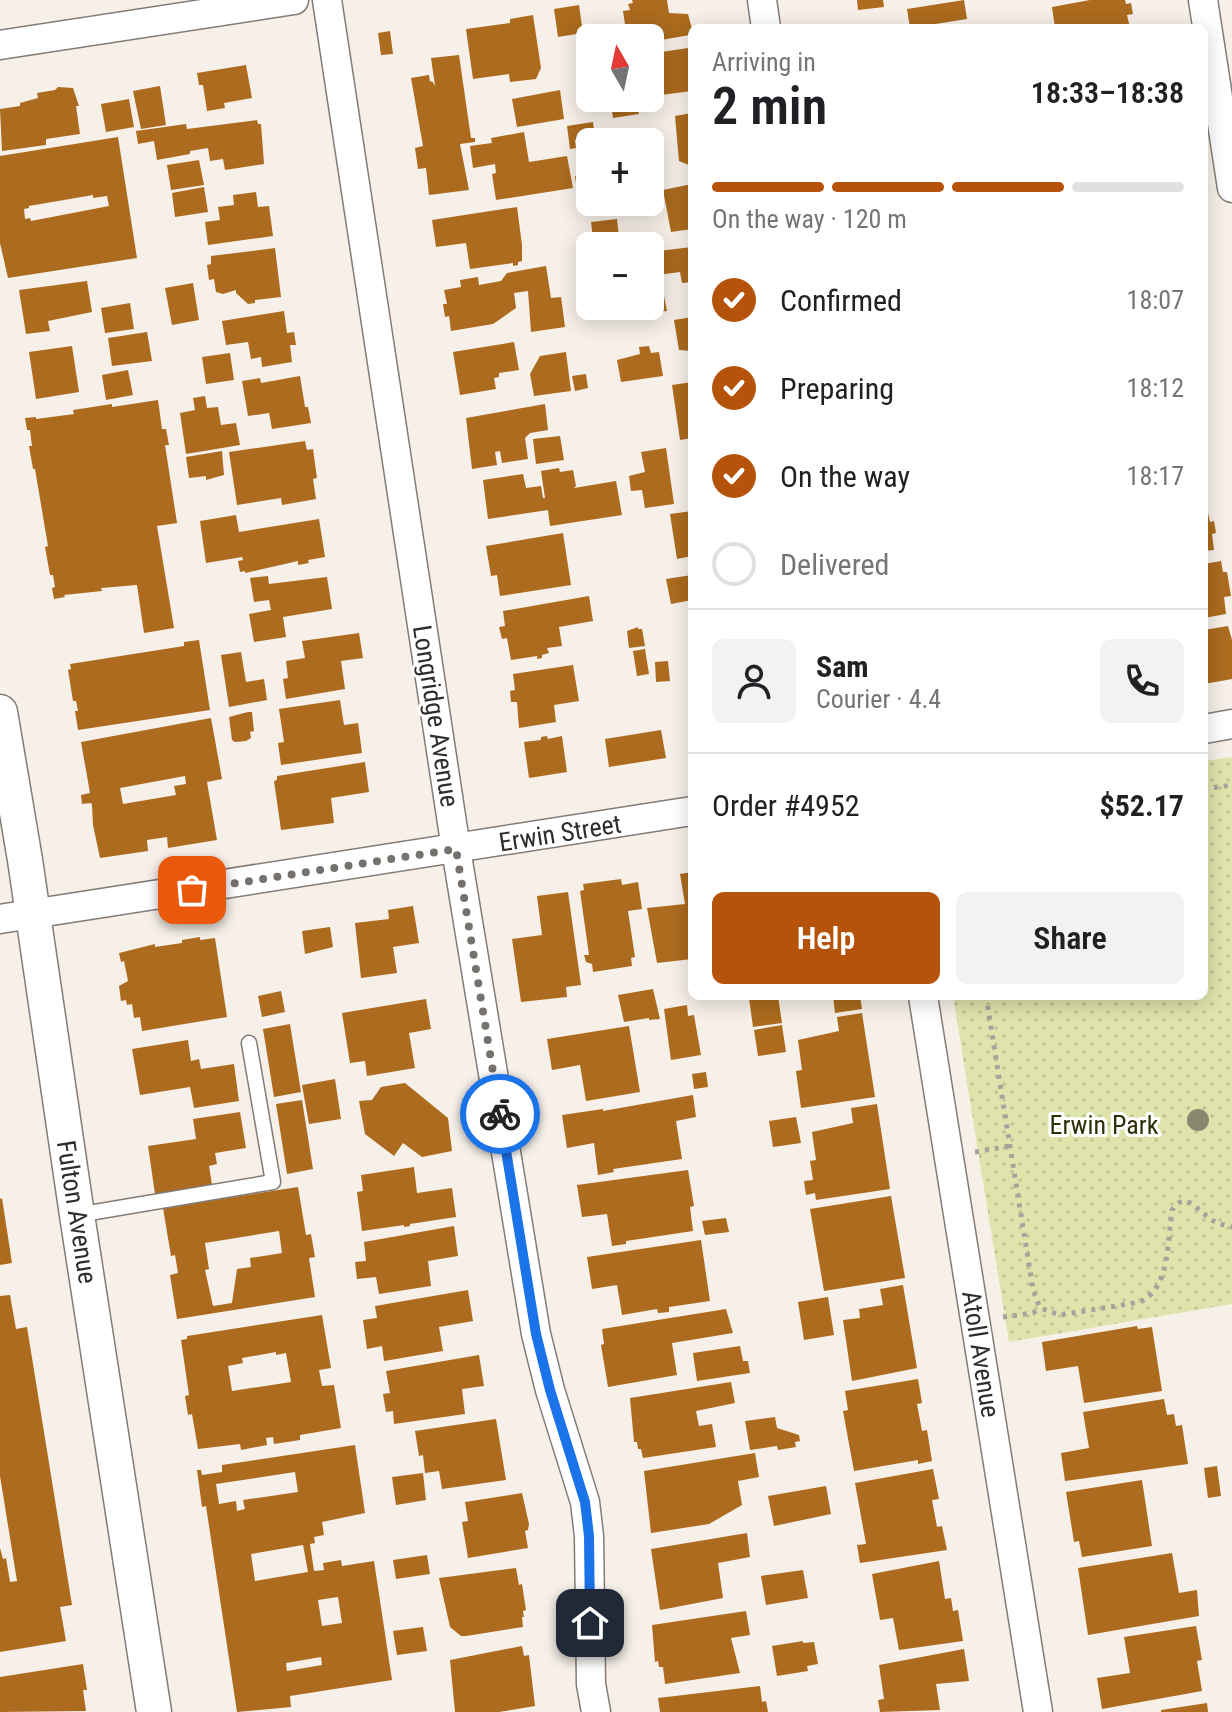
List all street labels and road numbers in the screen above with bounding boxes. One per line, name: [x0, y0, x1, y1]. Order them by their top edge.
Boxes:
street label: Longridge Avenue: [407, 623, 465, 809]
street label: Erwin Street: [497, 809, 623, 857]
street label: Fulton Avenue: [51, 1138, 103, 1286]
street label: Atoll Avenue: [956, 1288, 1006, 1420]

